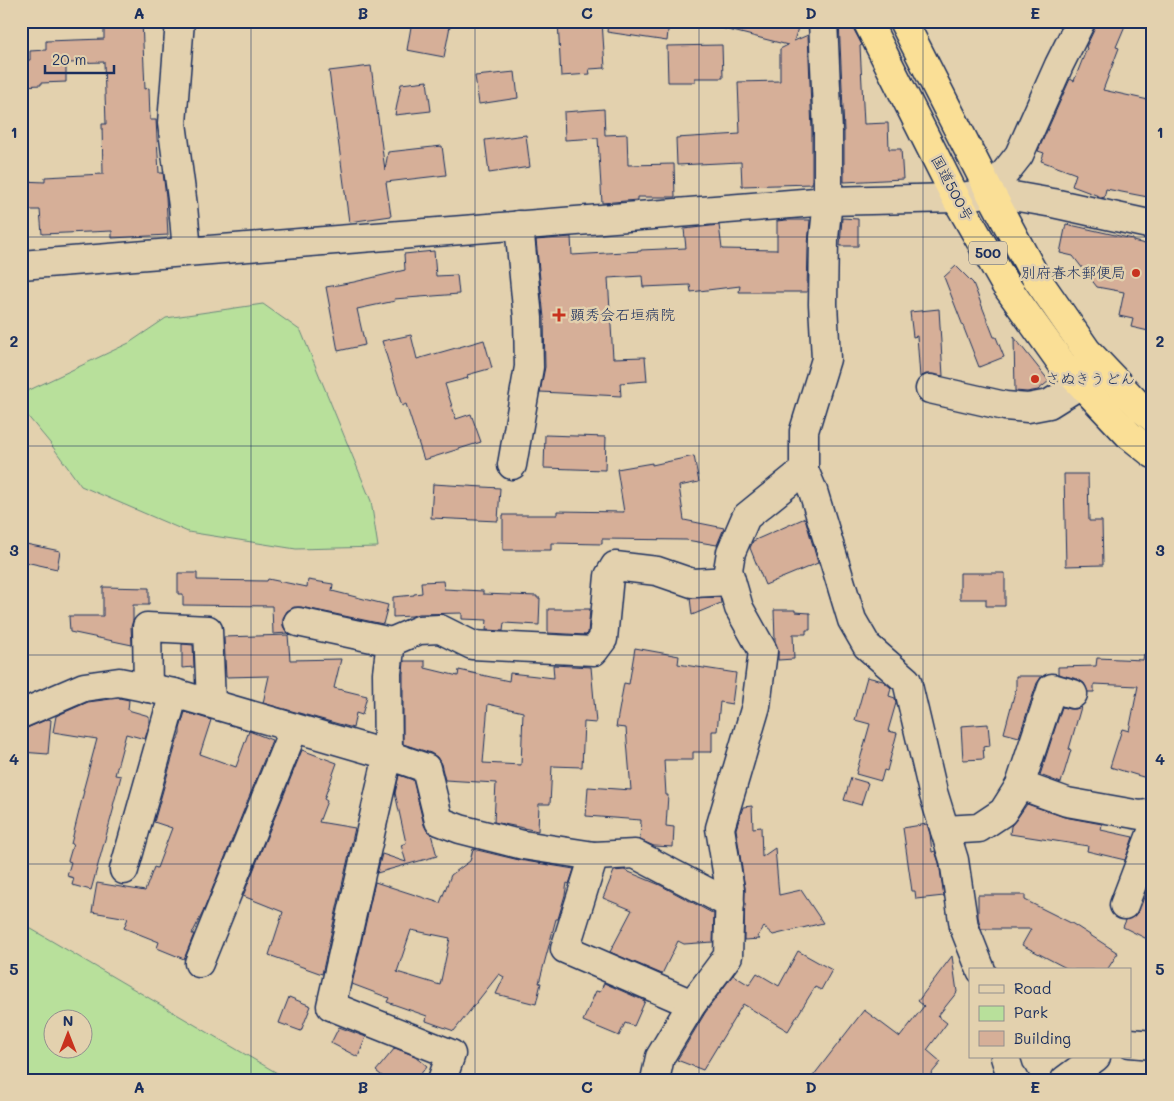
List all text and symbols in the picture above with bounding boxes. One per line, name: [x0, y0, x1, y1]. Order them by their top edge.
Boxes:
text: A: [133, 2, 145, 23]
text: B: [358, 2, 368, 23]
text: C: [581, 2, 593, 23]
text: D: [805, 2, 817, 23]
text: E: [1030, 2, 1040, 23]
scale bar: [45, 42, 114, 74]
text: 20 m: [52, 49, 86, 69]
text: 1: [10, 121, 18, 142]
text: 1: [1156, 121, 1164, 142]
street label: 国道500号: [927, 151, 979, 224]
road number: 500: [969, 242, 1007, 264]
place label: 別府春木郵便局: [1021, 262, 1126, 282]
marker: 別府春木郵便局: [1130, 267, 1142, 279]
place label: 顕秀会石垣病院: [570, 304, 675, 324]
marker: 顕秀会石垣病院: [552, 308, 566, 322]
text: 2: [10, 330, 19, 351]
text: 2: [1156, 330, 1165, 351]
place label: さぬきうどん: [1045, 368, 1135, 388]
marker: さぬきうどん: [1029, 373, 1041, 385]
text: 3: [9, 539, 19, 560]
text: 3: [1155, 539, 1165, 560]
text: 4: [9, 748, 19, 769]
text: 4: [1155, 748, 1165, 769]
text: 5: [9, 958, 19, 979]
text: 5: [1155, 958, 1165, 979]
legend: [969, 968, 1132, 1058]
text: Road: [1014, 978, 1051, 998]
text: Park: [1014, 1002, 1048, 1022]
north arrow: [42, 1008, 92, 1058]
text: N: [63, 1011, 73, 1030]
text: Building: [1014, 1028, 1071, 1048]
text: A: [133, 1076, 145, 1097]
text: B: [358, 1076, 368, 1097]
text: C: [581, 1076, 593, 1097]
text: D: [805, 1076, 817, 1097]
text: E: [1030, 1076, 1040, 1097]

